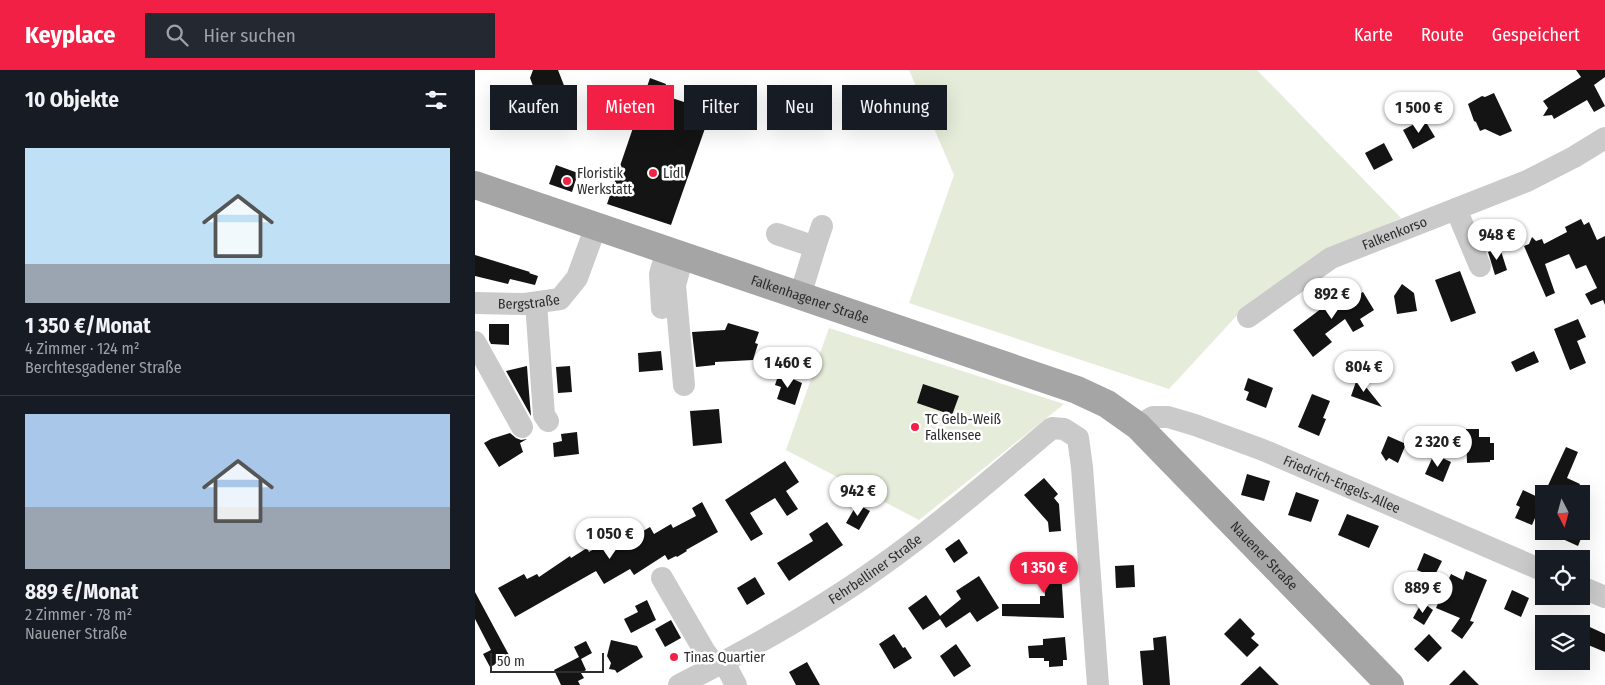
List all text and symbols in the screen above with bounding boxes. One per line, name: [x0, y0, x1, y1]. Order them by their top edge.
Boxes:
search box: [145, 13, 495, 58]
text: Keyplace: [25, 21, 115, 49]
icon: search: [163, 21, 191, 49]
text: Hier suchen: [203, 24, 296, 47]
text: Karte: [1354, 24, 1393, 46]
text: Route: [1421, 24, 1464, 46]
text: Gespeichert: [1492, 24, 1580, 46]
chip: Kaufen: [490, 85, 577, 130]
chip: Mieten: [587, 85, 674, 130]
chip: Filter: [684, 85, 757, 130]
chip: Neu: [767, 85, 832, 130]
chip: Wohnung: [842, 85, 947, 130]
icon: filters: [422, 86, 450, 114]
text: 10 Objekte: [25, 87, 119, 113]
pin: 1 500 €: [1373, 92, 1465, 134]
text: 1 500 €: [1395, 98, 1443, 117]
place label: Floristik Werkstatt: [577, 165, 632, 198]
place label: Lidl: [663, 165, 684, 182]
marker: Lidl: [647, 167, 659, 179]
marker: Floristik Werkstatt: [561, 175, 573, 187]
icon: home: [193, 181, 283, 271]
street label: Falkenkorso: [1360, 213, 1429, 253]
pin: 948 €: [1462, 218, 1532, 261]
text: 948 €: [1479, 225, 1515, 244]
street label: Falkenhagener Straße: [749, 271, 871, 327]
pin: 892 €: [1297, 278, 1367, 320]
text: 892 €: [1314, 284, 1350, 303]
street label: Bergstraße: [498, 291, 561, 313]
text: 1 350 €/Monat: [25, 313, 151, 339]
text: 4 Zimmer · 124 m²: [25, 339, 140, 358]
pin: 1 460 €: [742, 346, 834, 389]
pin: 804 €: [1329, 350, 1399, 393]
text: 1 460 €: [764, 353, 812, 372]
text: 804 €: [1345, 357, 1383, 376]
text: Berchtesgadener Straße: [25, 358, 182, 377]
place label: TC Gelb-Weiß Falkensee: [925, 411, 1001, 444]
marker: TC Gelb-Weiß Falkensee: [909, 421, 921, 433]
pin: 2 320 €: [1392, 426, 1484, 468]
text: 2 320 €: [1415, 432, 1461, 451]
icon: home: [193, 446, 283, 536]
street label: Friedrich-Engels-Allee: [1281, 451, 1403, 517]
pin: 942 €: [823, 474, 893, 517]
text: 942 €: [840, 481, 876, 500]
north arrow: [1535, 485, 1590, 540]
map controls: [1535, 485, 1590, 670]
pin: 1 050 €: [564, 518, 656, 560]
street label: Nauener Straße: [1227, 518, 1301, 594]
text: 1 050 €: [586, 524, 634, 543]
street label: Fehrbelliner Straße: [825, 530, 925, 608]
button: locate: [1535, 550, 1590, 605]
pin: 1 350 €: [998, 552, 1090, 594]
text: 1 350 €: [1021, 558, 1067, 577]
pin: 889 €: [1388, 572, 1458, 614]
text: 889 €: [1405, 578, 1441, 597]
text: 889 €/Monat: [25, 579, 138, 605]
text: 2 Zimmer · 78 m²: [25, 605, 132, 624]
button: layers: [1535, 615, 1590, 670]
text: Nauener Straße: [25, 624, 127, 643]
place label: Tinas Quartier: [684, 649, 765, 666]
scale bar: [490, 650, 604, 673]
marker: Tinas Quartier: [668, 651, 680, 663]
text: 50 m: [497, 653, 525, 670]

